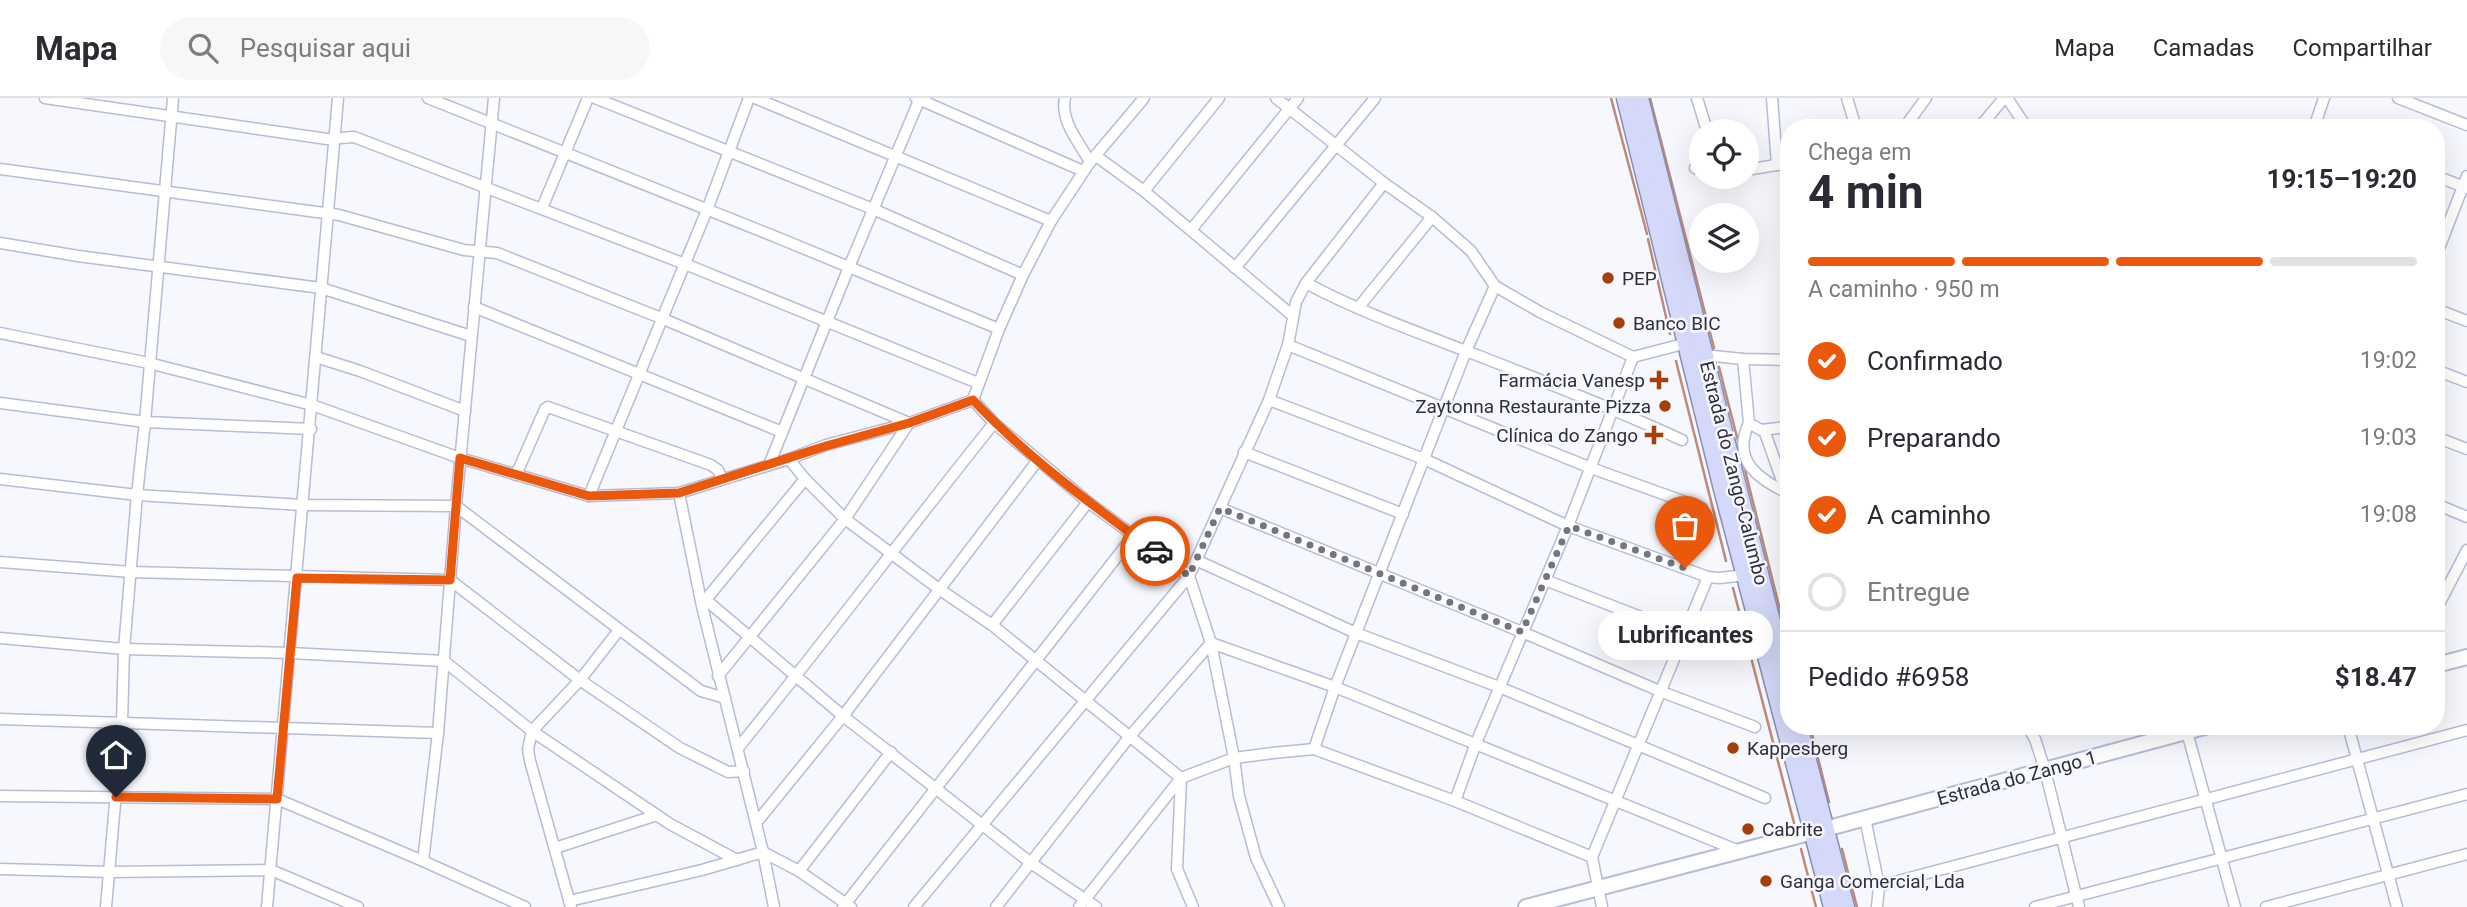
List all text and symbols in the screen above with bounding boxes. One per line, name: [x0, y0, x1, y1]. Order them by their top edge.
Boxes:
search box: [160, 17, 650, 80]
text: Mapa: [35, 29, 118, 68]
icon: search: [184, 29, 222, 67]
text: Pesquisar aqui: [240, 33, 411, 63]
text: Mapa: [2054, 34, 2115, 62]
text: Camadas: [2153, 34, 2254, 62]
text: Compartilhar: [2292, 34, 2432, 62]
map controls: [1689, 119, 1759, 273]
button: locate: [1689, 119, 1759, 189]
text: Chega em: [1808, 139, 1911, 166]
text: 19:15–19:20: [2267, 164, 2417, 194]
text: 4 min: [1808, 165, 1924, 219]
button: layers: [1689, 203, 1759, 273]
place label: PEP: [1622, 267, 1657, 290]
marker: PEP: [1600, 270, 1616, 286]
text: A caminho · 950 m: [1808, 276, 2000, 303]
place label: Banco BIC: [1633, 312, 1721, 335]
marker: Banco BIC: [1611, 315, 1627, 331]
icon: check: [1808, 342, 1846, 380]
text: Confirmado: [1867, 346, 2003, 376]
text: 19:02: [2360, 347, 2417, 374]
street label: Estrada do Zango-Calumbo: [1695, 359, 1773, 587]
place label: Farmácia Vanesp: [1498, 369, 1645, 392]
marker: Farmácia Vanesp: [1651, 372, 1667, 388]
place label: Zaytonna Restaurante Pizza: [1415, 395, 1651, 418]
marker: Zaytonna Restaurante Pizza: [1657, 398, 1673, 414]
icon: check: [1808, 419, 1846, 457]
text: Preparando: [1867, 423, 2001, 453]
place label: Clínica do Zango: [1496, 424, 1638, 447]
text: 19:03: [2360, 424, 2417, 451]
marker: Clínica do Zango: [1644, 425, 1664, 445]
pin: [1655, 496, 1715, 568]
icon: check: [1808, 496, 1846, 534]
text: A caminho: [1867, 500, 1991, 530]
text: 19:08: [2360, 501, 2417, 528]
icon: bag: [1666, 507, 1704, 545]
courier: [1120, 516, 1190, 586]
icon: car: [1136, 532, 1174, 570]
text: Entregue: [1867, 577, 1970, 607]
callout: Lubrificantes: [1598, 610, 1772, 659]
text: Lubrificantes: [1618, 622, 1753, 649]
text: Pedido #6958: [1808, 662, 1969, 692]
text: $18.47: [2335, 662, 2417, 692]
pin: [86, 725, 146, 797]
icon: home: [97, 736, 135, 774]
place label: Kappesberg: [1747, 737, 1848, 760]
marker: Kappesberg: [1725, 740, 1741, 756]
street label: Estrada do Zango 1: [1935, 746, 2099, 810]
place label: Cabrite: [1762, 818, 1823, 841]
marker: Cabrite: [1740, 821, 1756, 837]
place label: Ganga Comercial, Lda: [1780, 870, 1965, 893]
marker: Ganga Comercial, Lda: [1758, 873, 1774, 889]

